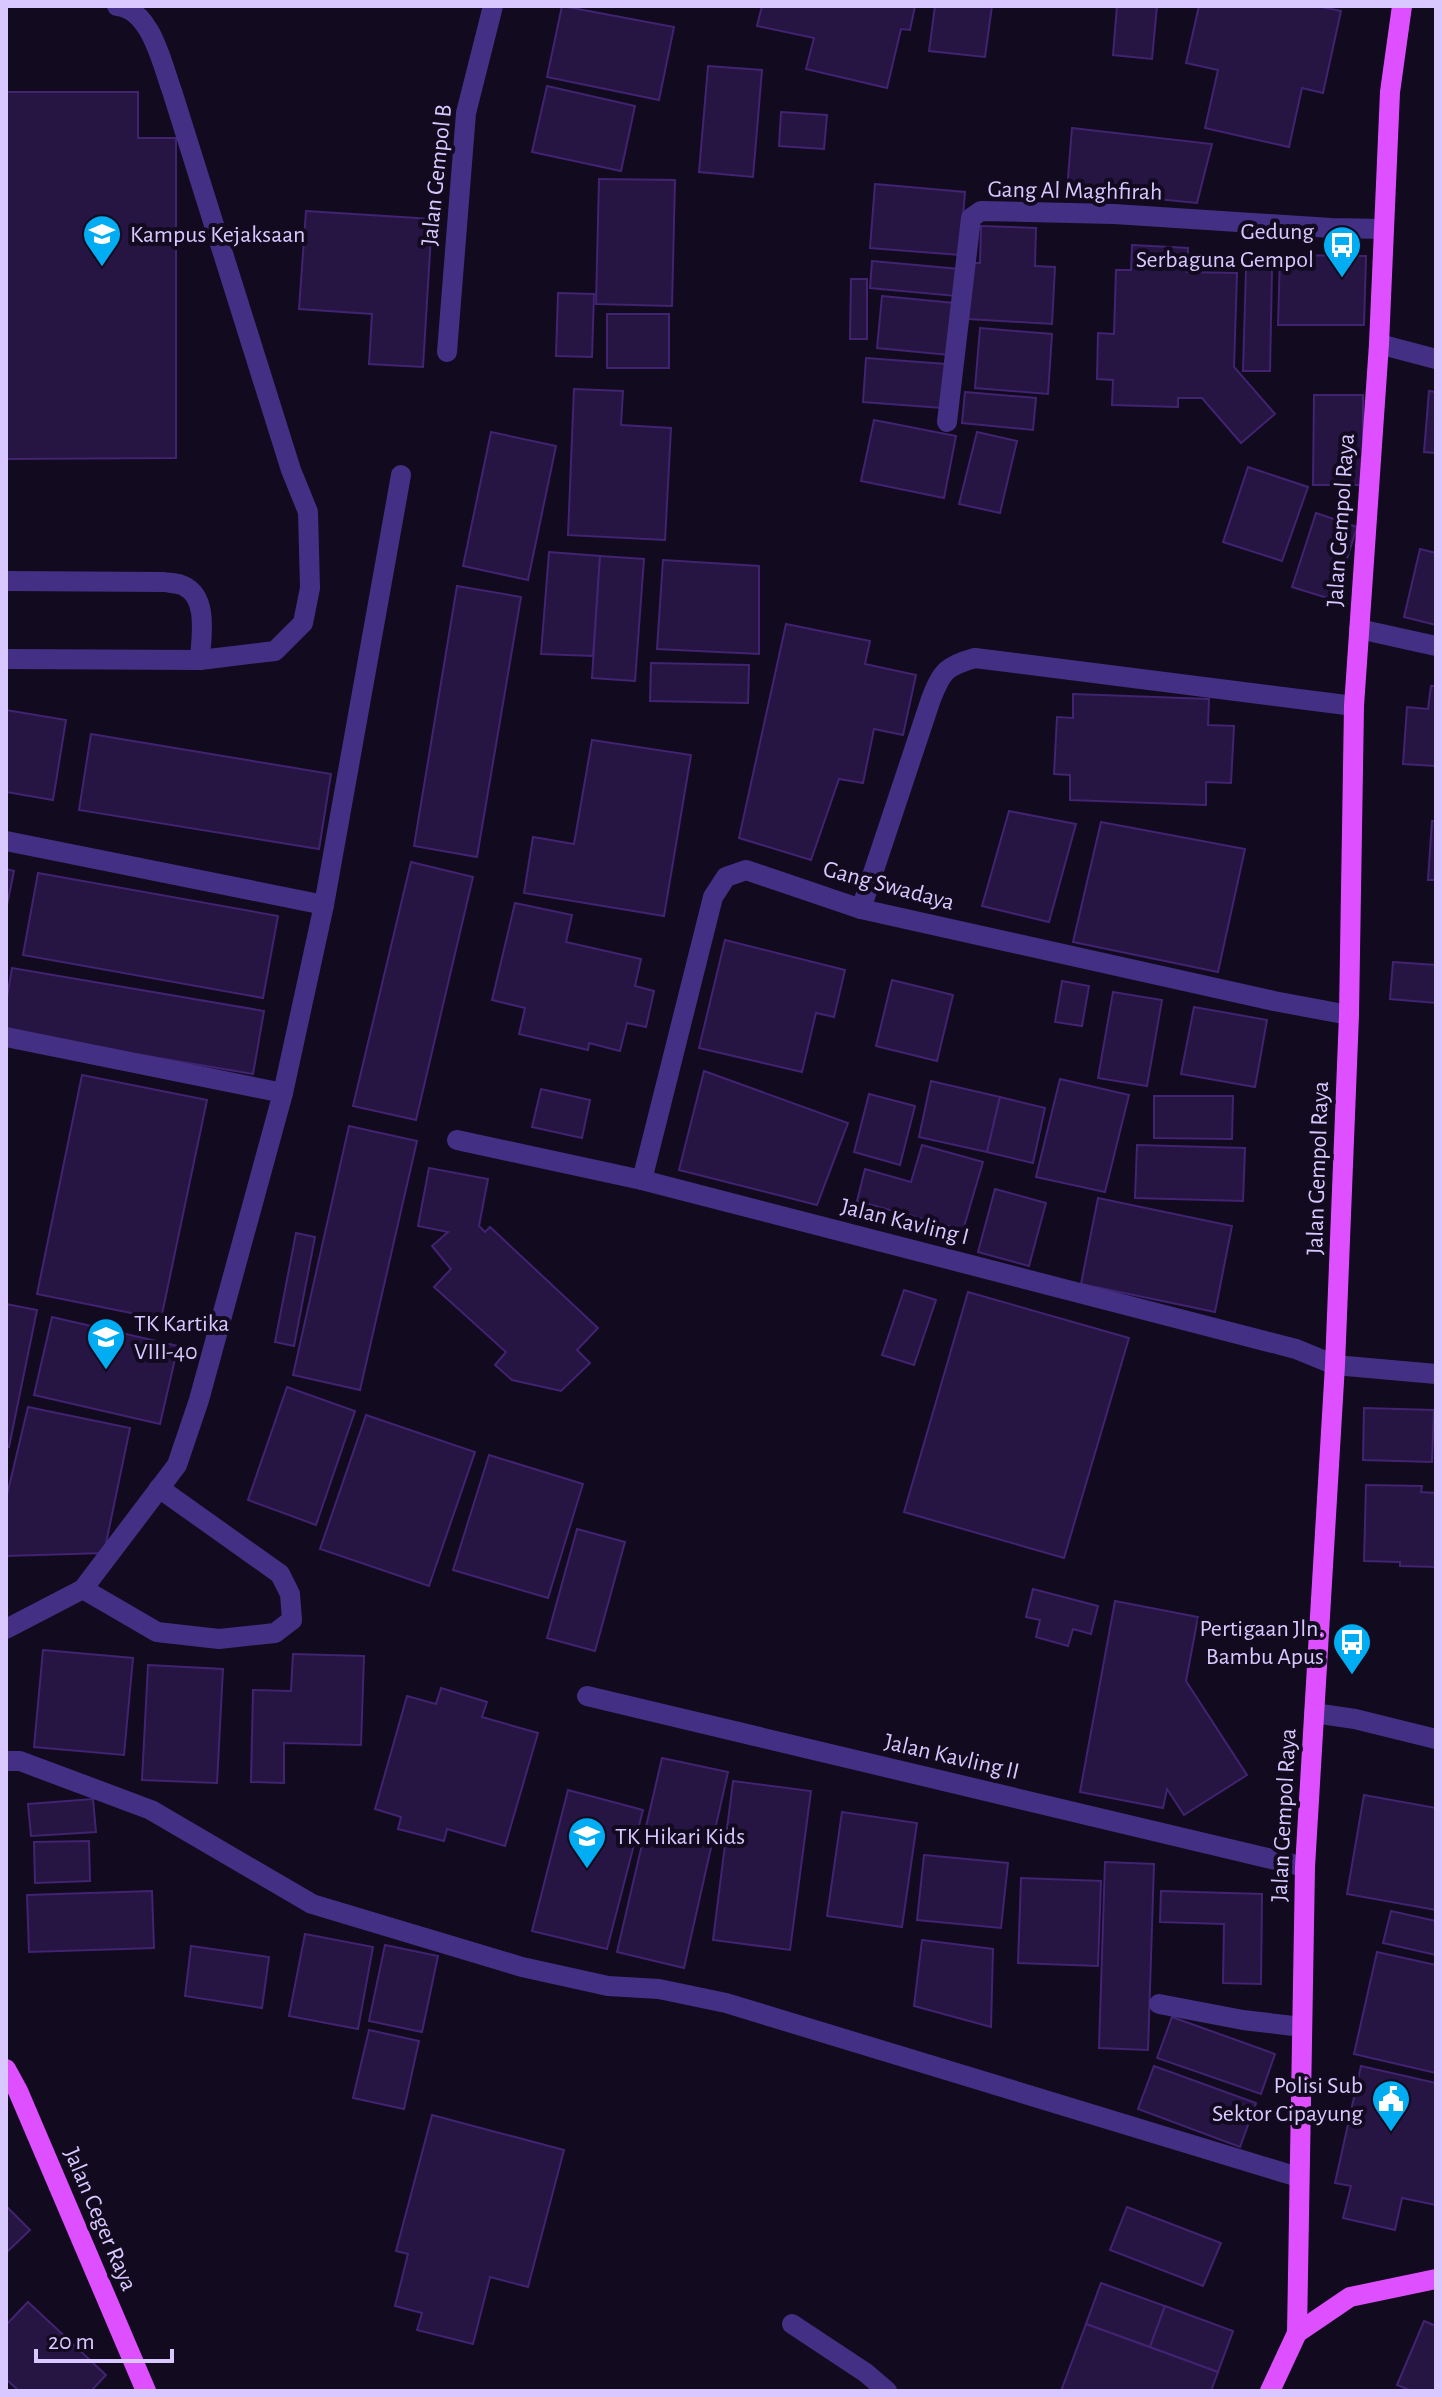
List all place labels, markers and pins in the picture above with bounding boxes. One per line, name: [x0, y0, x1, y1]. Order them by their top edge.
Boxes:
school or university icon: Kampus Kejaksaan: [81, 213, 123, 268]
place label: Gedung Serbaguna Gempol: [1136, 220, 1314, 272]
place label: Kampus Kejaksaan: [130, 223, 305, 247]
bus stop icon: Gedung Serbaguna Gempol: [1321, 224, 1363, 279]
place label: TK Kartika VIII-40: [134, 1312, 229, 1364]
school or university icon: TK Kartika VIII-40: [85, 1316, 127, 1371]
place label: Pertigaan Jln. Bambu Apus: [1199, 1617, 1324, 1669]
bus stop icon: Pertigaan Jln. Bambu Apus: [1331, 1621, 1373, 1676]
school or university icon: TK Hikari Kids: [566, 1815, 608, 1870]
place label: TK Hikari Kids: [615, 1825, 745, 1849]
place label: Polisi Sub Sektor Cipayung: [1212, 2074, 1363, 2126]
public building icon: Polisi Sub Sektor Cipayung: [1370, 2078, 1412, 2133]

